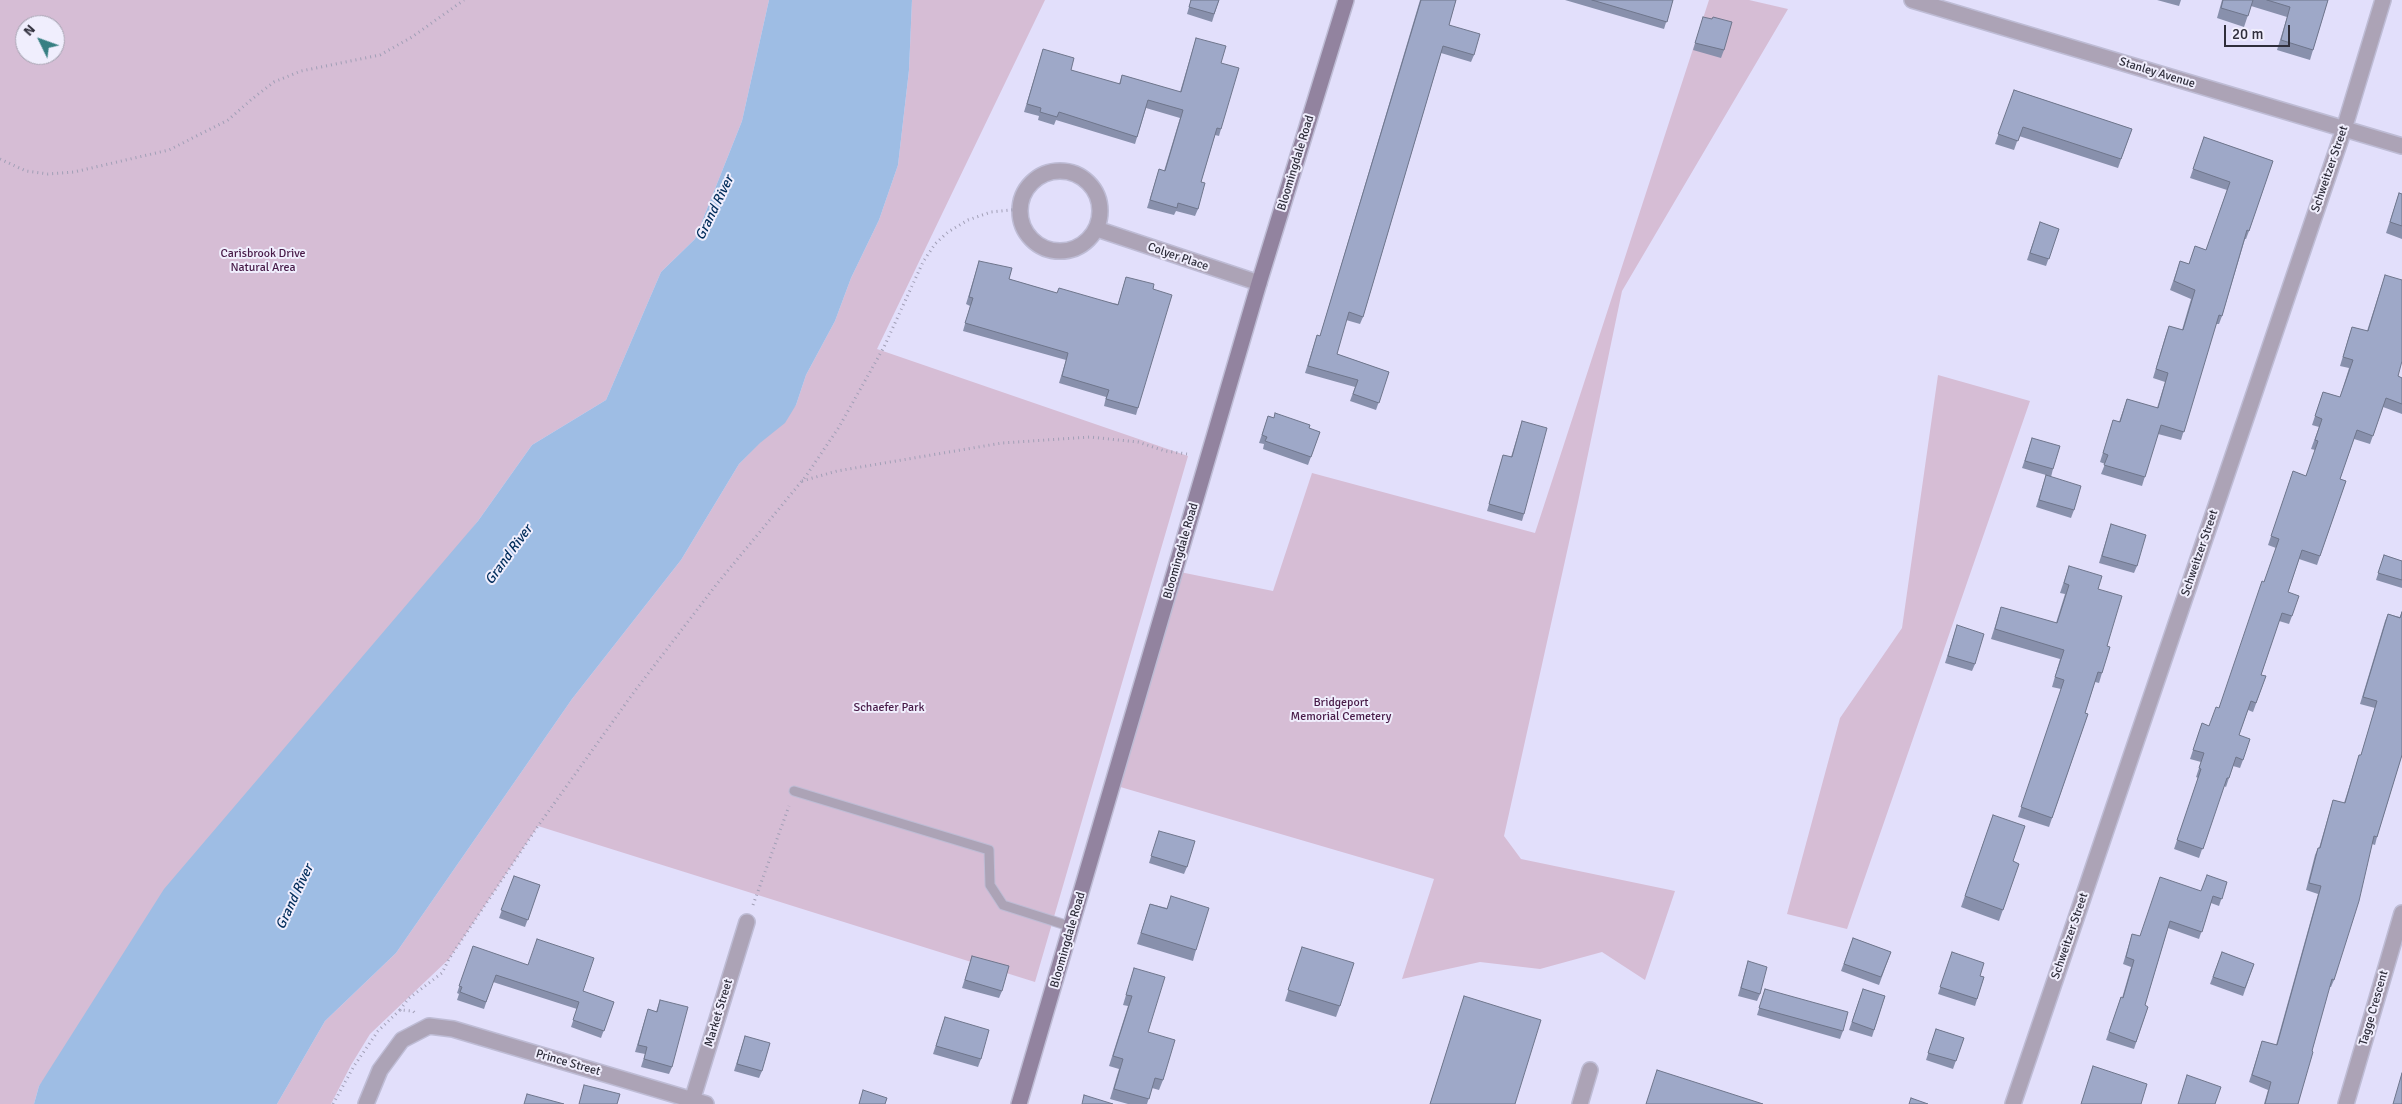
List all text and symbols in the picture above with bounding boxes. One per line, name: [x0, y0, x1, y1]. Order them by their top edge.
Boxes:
north arrow: [15, 15, 65, 65]
scale bar: [2227, 15, 2293, 47]
text: N: [20, 21, 39, 40]
text: 20 m: [2232, 25, 2263, 43]
street label: Stanley Avenue: [2117, 55, 2197, 91]
street label: Bloomingdale Road: [1275, 114, 1317, 212]
street label: Schweitzer Street: [2308, 124, 2352, 214]
water label: Grand River: [692, 173, 738, 243]
street label: Colyer Place: [1146, 240, 1210, 274]
park label: Carisbrook Drive Natural Area: [221, 247, 305, 275]
street label: Bloomingdale Road: [1160, 501, 1202, 601]
street label: Schweitzer Street: [2178, 508, 2222, 598]
water label: Grand River: [482, 522, 536, 588]
park label: Bridgeport Memorial Cemetery: [1291, 696, 1391, 724]
park label: Schaefer Park: [854, 701, 924, 715]
water label: Grand River: [273, 862, 317, 932]
street label: Bloomingdale Road: [1047, 890, 1089, 990]
street label: Schweitzer Street: [2048, 891, 2092, 981]
street label: Tagge Crescent: [2356, 969, 2392, 1047]
street label: Market Street: [702, 977, 736, 1049]
street label: Prince Street: [534, 1047, 602, 1079]

